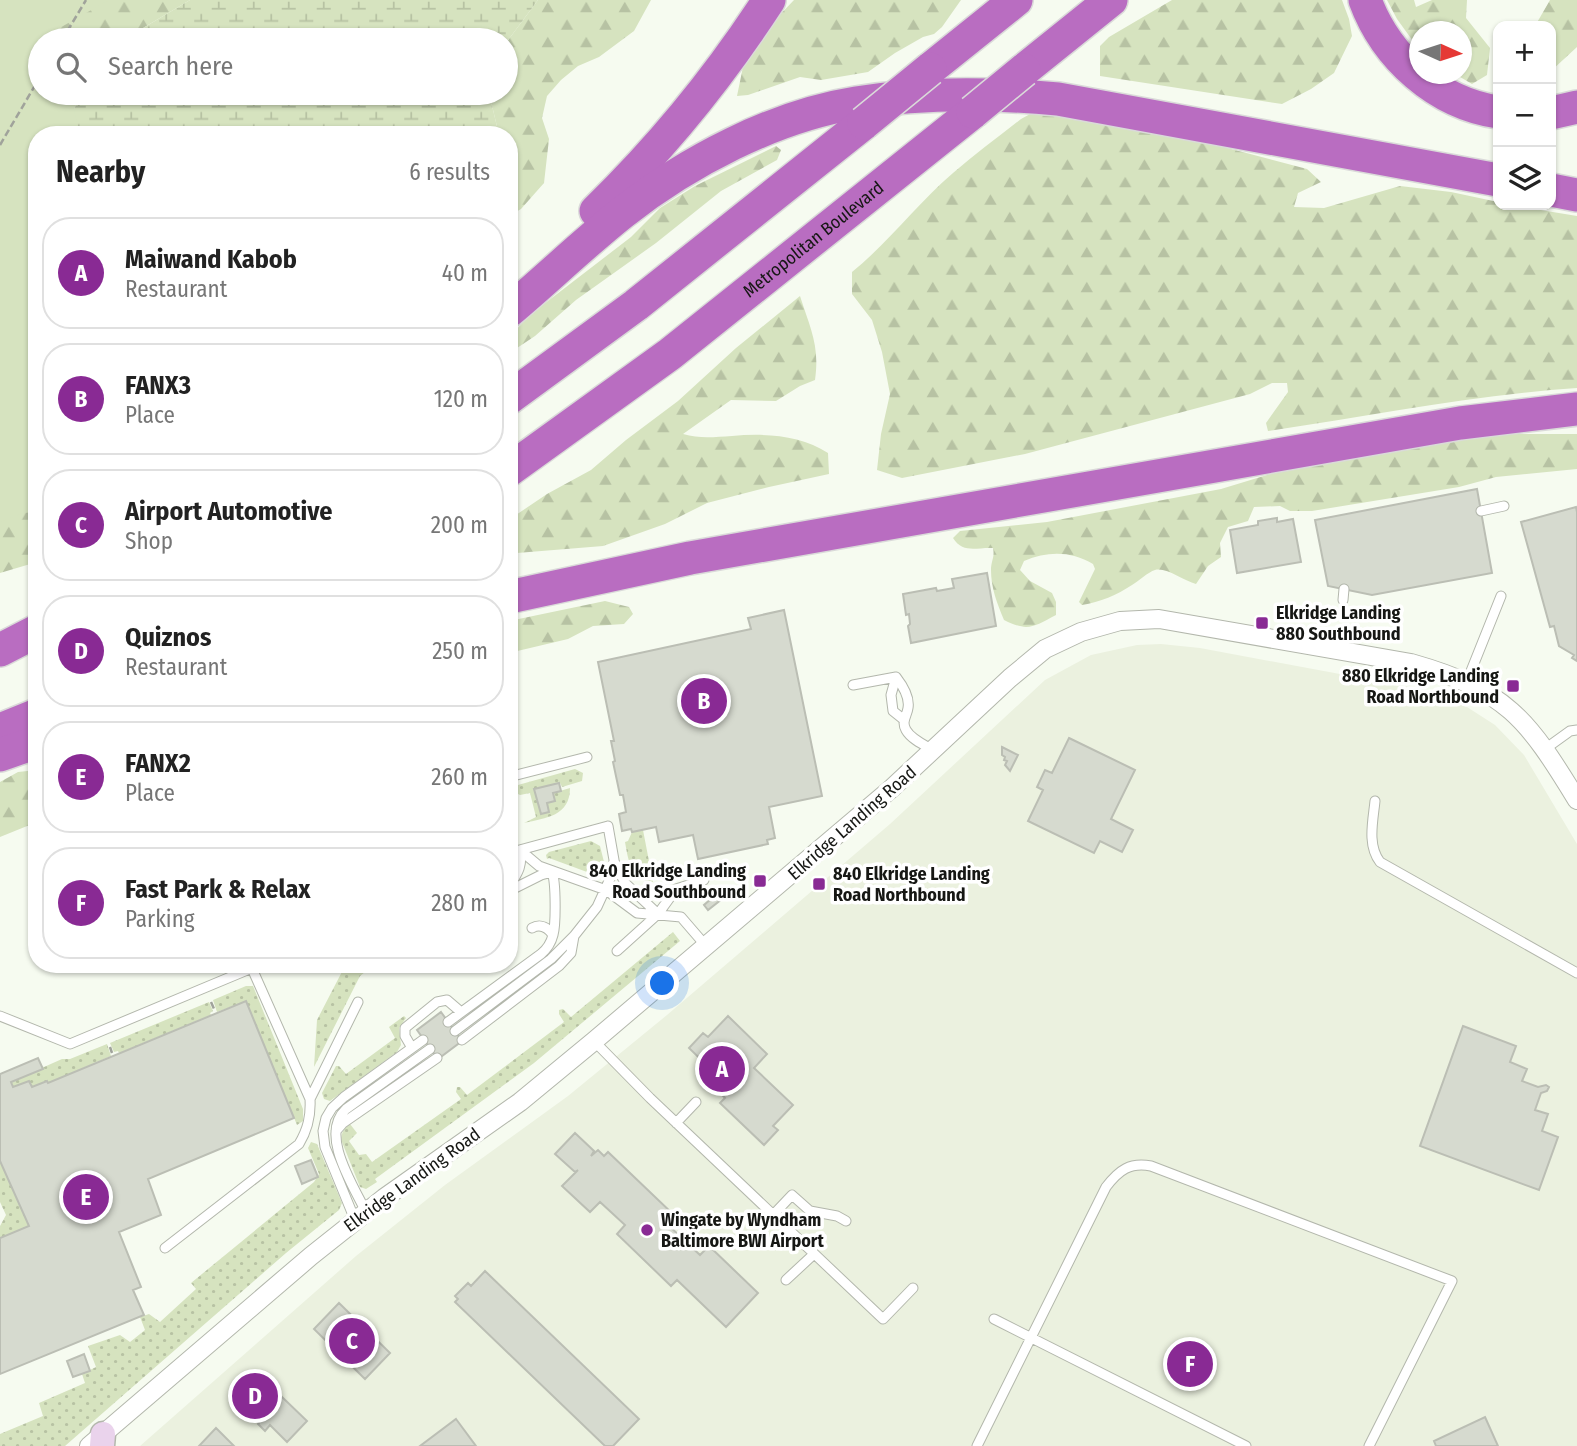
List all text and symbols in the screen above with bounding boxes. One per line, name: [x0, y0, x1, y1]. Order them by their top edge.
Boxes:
north arrow: [1409, 21, 1472, 84]
map controls: [1493, 21, 1556, 210]
button: +: [1493, 21, 1556, 84]
search box: [28, 28, 518, 105]
icon: search: [52, 48, 90, 86]
text: Search here: [108, 51, 233, 82]
button: −: [1493, 84, 1556, 147]
button: layers: [1493, 147, 1556, 210]
text: Nearby: [56, 154, 145, 190]
text: 6 results: [409, 158, 490, 186]
street label: Metropolitan Boulevard: [739, 177, 888, 302]
text: Maiwand Kabob: [125, 244, 297, 275]
text: A: [75, 259, 87, 287]
text: 40 m: [442, 259, 488, 287]
text: Restaurant: [125, 275, 227, 303]
text: FANX3: [125, 370, 191, 401]
text: B: [75, 385, 87, 413]
text: 120 m: [434, 385, 488, 413]
text: Place: [125, 401, 175, 429]
text: Airport Automotive: [125, 496, 332, 527]
text: C: [75, 511, 87, 539]
text: 200 m: [431, 511, 488, 539]
text: Shop: [125, 527, 173, 555]
place label: Elkridge Landing 880 Southbound: [1276, 602, 1401, 645]
marker: Elkridge Landing 880 Southbound: [1254, 615, 1270, 631]
text: Quiznos: [125, 622, 211, 653]
text: D: [74, 637, 88, 665]
text: 250 m: [432, 637, 488, 665]
text: Restaurant: [125, 653, 227, 681]
place label: 880 Elkridge Landing Road Northbound: [1342, 665, 1499, 708]
pin: B: [681, 675, 727, 727]
marker: 880 Elkridge Landing Road Northbound: [1505, 678, 1521, 694]
text: FANX2: [125, 748, 191, 779]
street label: Elkridge Landing Road: [783, 761, 921, 885]
text: E: [76, 763, 86, 791]
text: 260 m: [431, 763, 488, 791]
text: Place: [125, 779, 175, 807]
place label: 840 Elkridge Landing Road Southbound: [589, 860, 746, 903]
place label: 840 Elkridge Landing Road Northbound: [833, 863, 990, 906]
marker: 840 Elkridge Landing Road Southbound: [752, 873, 768, 889]
text: Fast Park & Relax: [125, 874, 311, 905]
marker: 840 Elkridge Landing Road Northbound: [811, 876, 827, 892]
text: F: [76, 889, 86, 917]
text: 280 m: [431, 889, 488, 917]
text: Parking: [125, 905, 195, 933]
your location: [645, 966, 679, 1000]
pin: A: [699, 1043, 745, 1095]
street label: Elkridge Landing Road: [340, 1123, 484, 1237]
pin: E: [63, 1171, 109, 1223]
place label: Wingate by Wyndham Baltimore BWI Airport: [661, 1209, 824, 1252]
marker: Wingate by Wyndham Baltimore BWI Airport: [639, 1222, 655, 1238]
pin: C: [329, 1315, 375, 1367]
pin: F: [1167, 1338, 1213, 1390]
pin: D: [232, 1370, 278, 1422]

